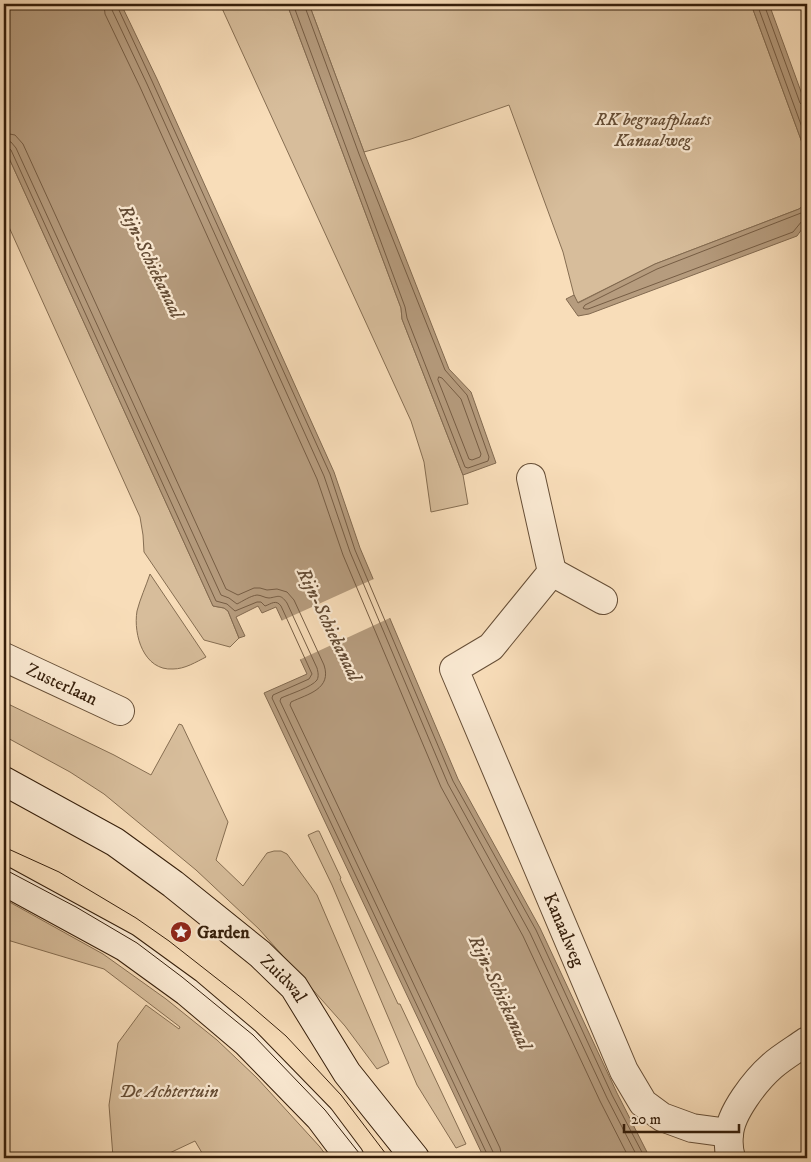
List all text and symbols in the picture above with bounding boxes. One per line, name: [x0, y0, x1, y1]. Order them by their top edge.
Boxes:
park label: RK begraafplaats Kanaalweg: [594, 109, 711, 152]
water label: Rijn-Schiekanaal: [113, 200, 189, 324]
water label: Rijn-Schiekanaal: [291, 563, 367, 687]
street label: Zusterlaan: [22, 659, 101, 711]
street label: Kanaalweg: [538, 890, 589, 970]
place icon: Garden: [169, 920, 193, 944]
place label: Garden: [197, 922, 250, 944]
water label: Rijn-Schiekanaal: [463, 931, 537, 1055]
street label: Zuidwal: [255, 950, 311, 1007]
park label: De Achtertuin: [120, 1081, 218, 1103]
scale bar: [624, 1102, 738, 1134]
text: 20 m: [631, 1110, 661, 1129]

